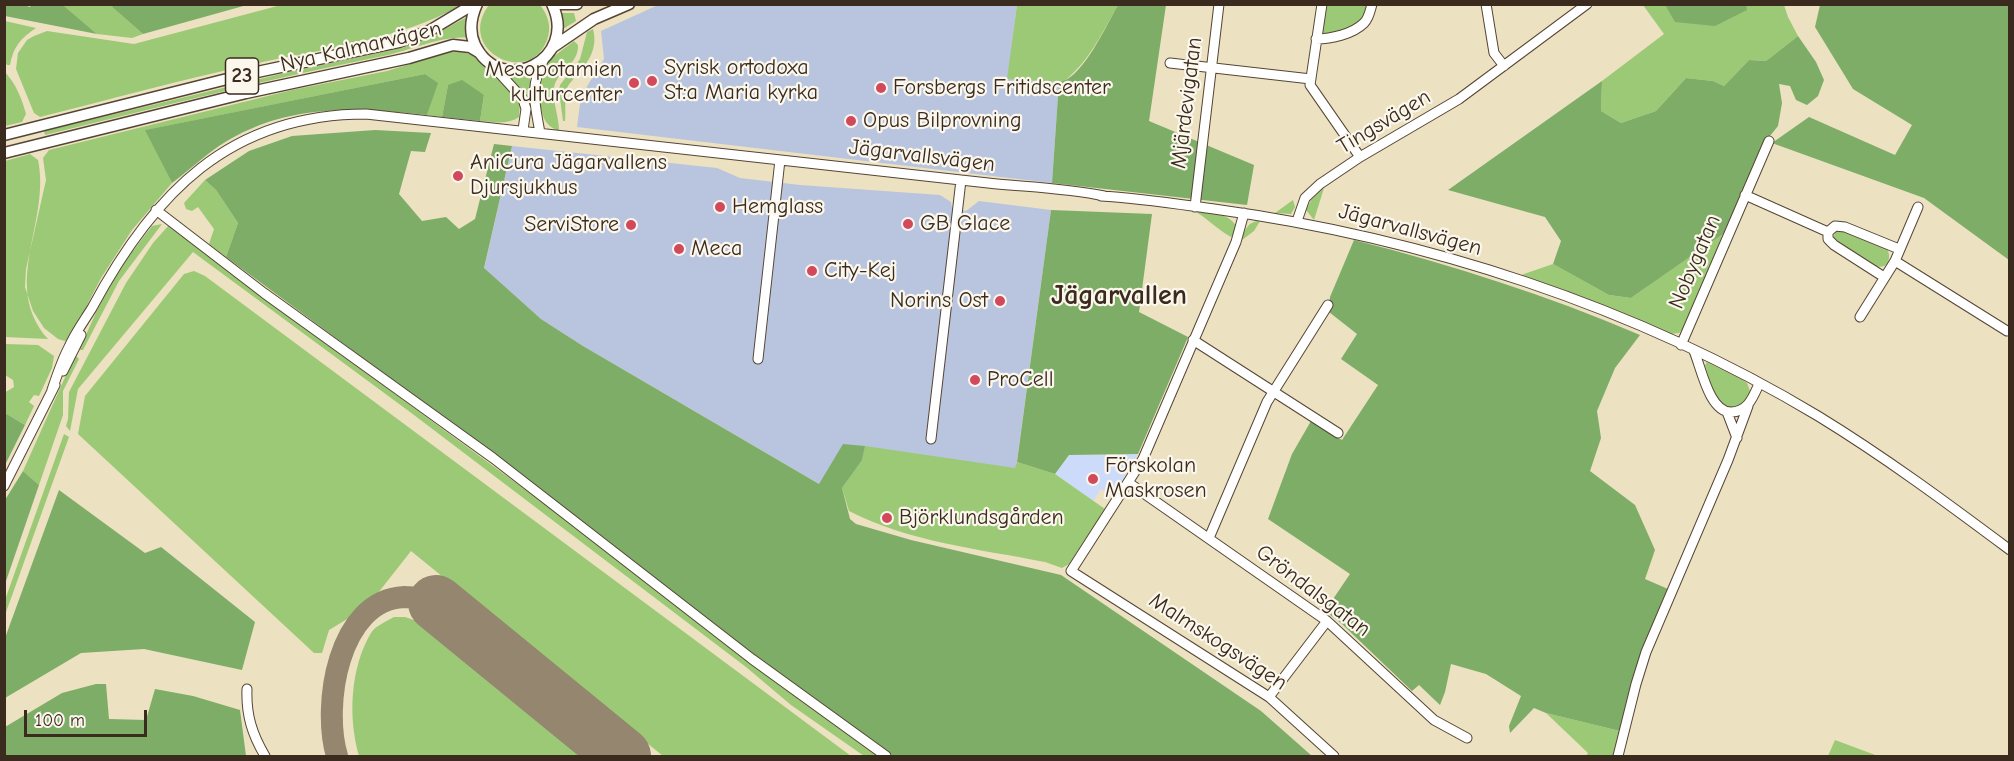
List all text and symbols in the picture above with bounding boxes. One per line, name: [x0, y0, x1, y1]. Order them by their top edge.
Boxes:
street label: Nya Kalmarvägen: [278, 16, 444, 78]
street label: Mjärdevigatan: [1166, 36, 1208, 170]
place label: Syrisk ortodoxa St:a Maria kyrka: [664, 55, 818, 106]
place label: Mesopotamien kulturcenter: [485, 57, 622, 108]
road number: 23: [226, 58, 258, 94]
marker: Syrisk ortodoxa St:a Maria kyrka: [645, 74, 659, 88]
place label: Forsbergs Fritidscenter: [893, 75, 1111, 101]
marker: Mesopotamien kulturcenter: [627, 76, 641, 90]
marker: Forsbergs Fritidscenter: [874, 81, 888, 95]
street label: Tingsvägen: [1332, 84, 1436, 160]
place label: Opus Bilprovning: [863, 108, 1022, 134]
marker: Opus Bilprovning: [844, 114, 858, 128]
street label: Jägarvallsvägen: [847, 134, 997, 178]
place label: AniCura Jägarvallens Djursjukhus: [470, 150, 667, 202]
marker: AniCura Jägarvallens Djursjukhus: [451, 169, 465, 183]
place label: Hemglass: [732, 194, 823, 220]
street label: Jägarvallsvägen: [1336, 198, 1484, 262]
marker: Hemglass: [713, 200, 727, 214]
place label: GB Glace: [920, 211, 1010, 237]
street label: Nobygatan: [1663, 211, 1727, 313]
place label: ServiStore: [524, 212, 619, 238]
marker: GB Glace: [901, 217, 915, 231]
marker: ServiStore: [624, 218, 638, 232]
place label: Meca: [691, 236, 742, 262]
marker: Meca: [672, 242, 686, 256]
place label: City-Kej: [824, 258, 896, 284]
marker: City-Kej: [805, 264, 819, 278]
district label: Jägarvallen: [1051, 279, 1187, 313]
place label: Norins Ost: [890, 288, 988, 314]
marker: Norins Ost: [993, 294, 1007, 308]
place label: ProCell: [987, 367, 1053, 393]
marker: ProCell: [968, 373, 982, 387]
place label: Förskolan Maskrosen: [1105, 453, 1207, 505]
marker: Förskolan Maskrosen: [1086, 472, 1100, 486]
place label: Björklundsgården: [899, 505, 1064, 531]
marker: Björklundsgården: [880, 511, 894, 525]
street label: Gröndalsgatan: [1250, 539, 1376, 643]
street label: Malmskogsvägen: [1144, 587, 1292, 697]
scale bar: [27, 698, 150, 736]
text: 100 m: [35, 710, 85, 731]

